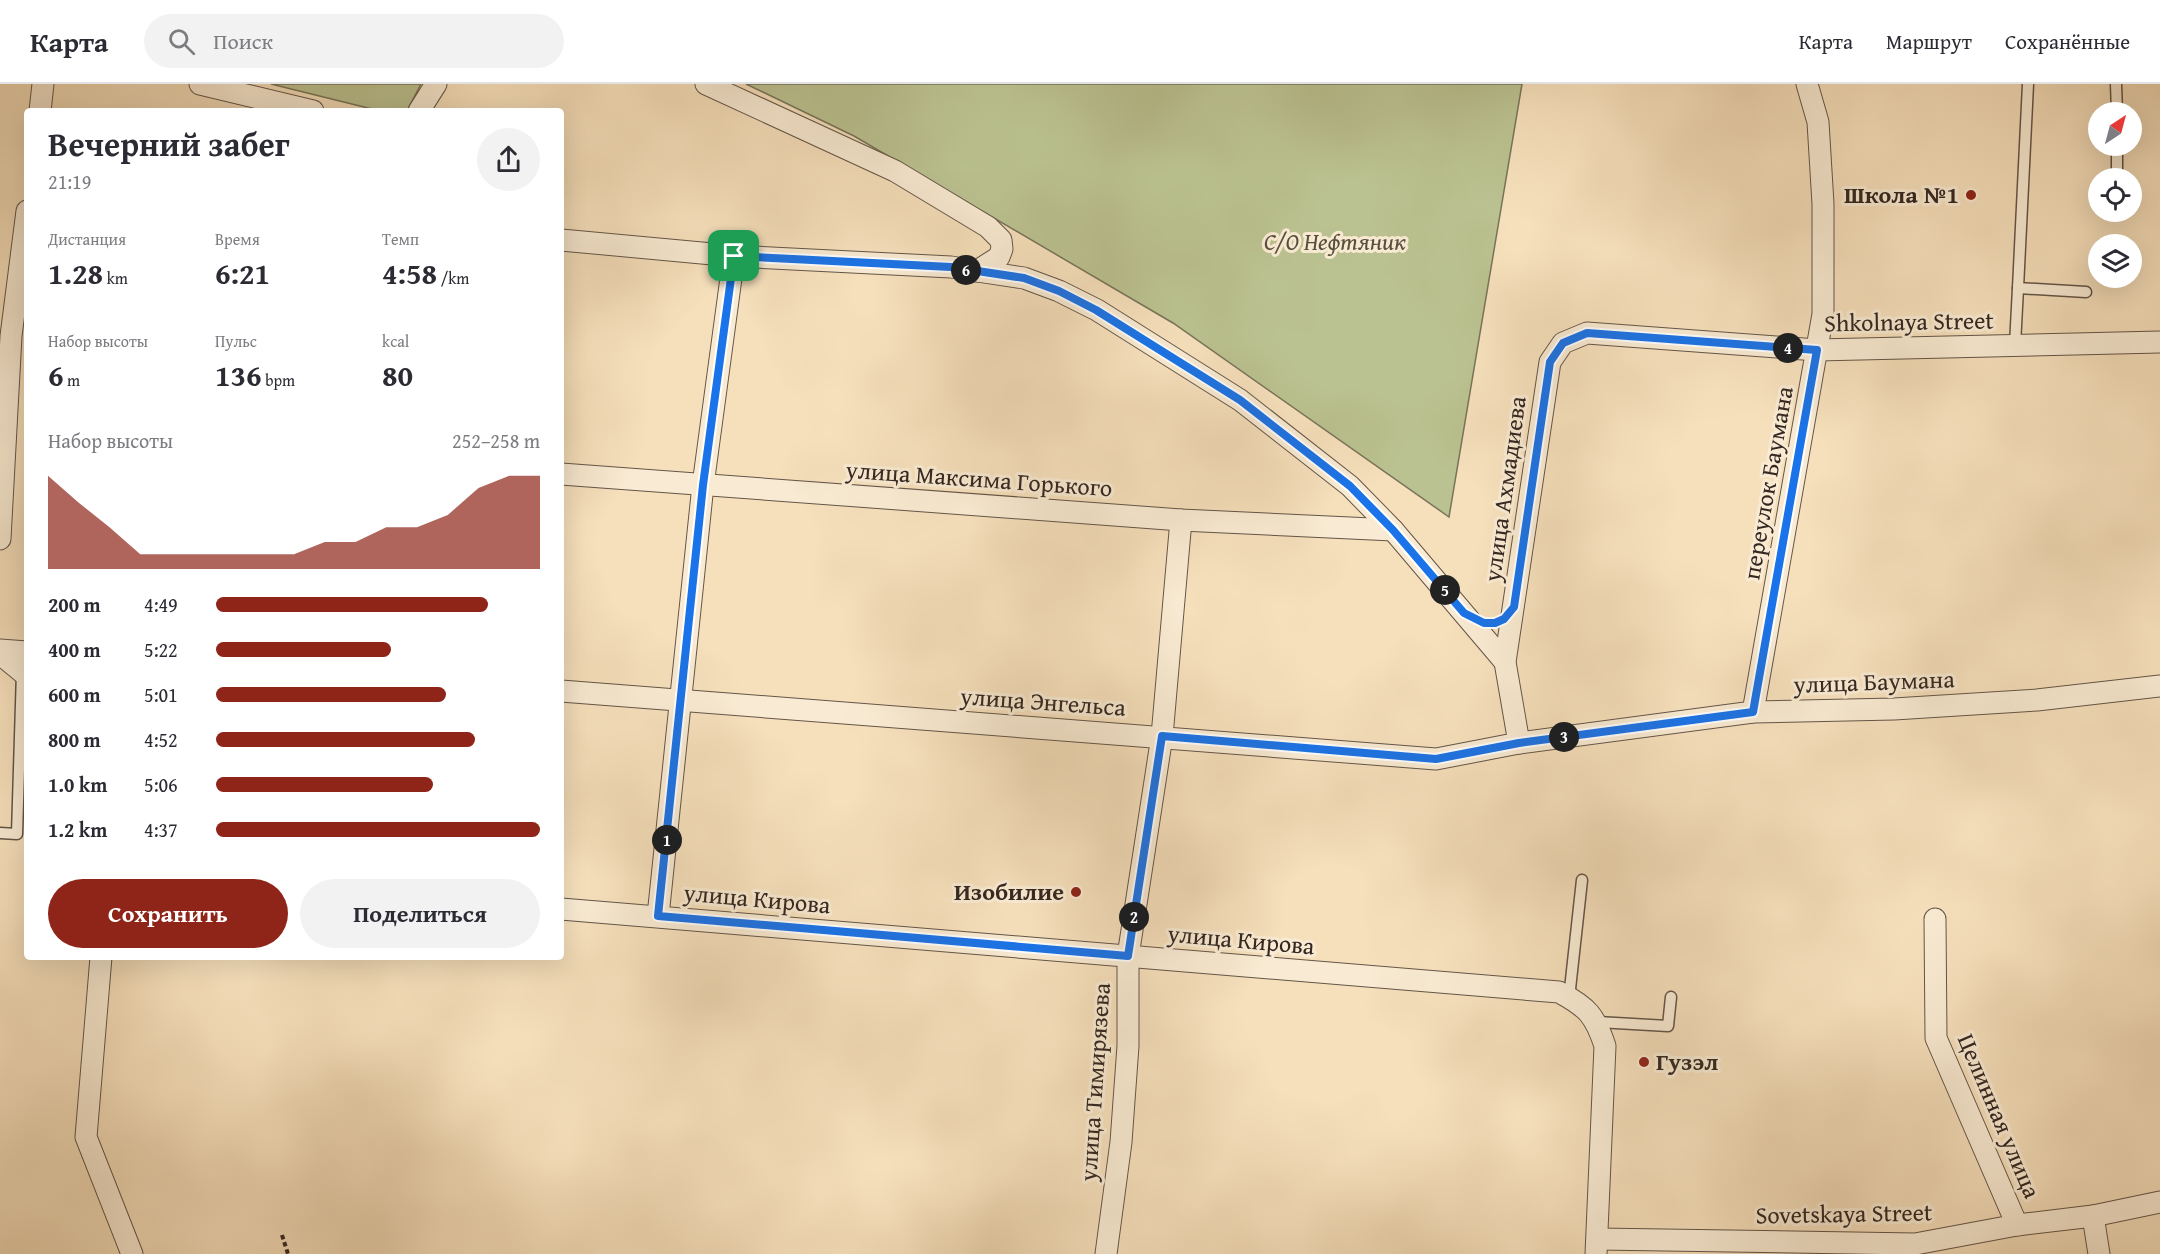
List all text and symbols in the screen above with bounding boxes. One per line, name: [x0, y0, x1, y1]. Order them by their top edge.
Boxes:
search box: [144, 14, 564, 68]
text: Карта: [30, 21, 108, 62]
icon: search: [165, 25, 198, 58]
text: Поиск: [213, 25, 273, 57]
text: Карта: [1799, 26, 1853, 57]
text: Маршрут: [1886, 26, 1972, 57]
text: Сохранённые: [2005, 26, 2130, 57]
north arrow: [2088, 102, 2142, 156]
map controls: [2088, 102, 2142, 288]
text: Вечерний забег: [48, 120, 290, 168]
button: share: [477, 128, 540, 191]
text: 21:19: [48, 167, 91, 196]
button: locate: [2088, 168, 2142, 222]
place label: Школа №1: [1844, 177, 1959, 212]
marker: Школа №1: [1964, 188, 1978, 202]
park label: С/О Нефтяник: [1264, 224, 1406, 259]
text: Дистанция: [48, 227, 126, 251]
text: Время: [215, 227, 260, 251]
text: Темп: [382, 227, 419, 251]
pin: [708, 230, 759, 281]
button: layers: [2088, 234, 2142, 288]
icon: arrive: [717, 239, 750, 272]
text: 1.28: [48, 251, 103, 295]
text: 6:21: [215, 251, 270, 295]
text: 4:58: [382, 251, 437, 295]
pin: 6: [951, 255, 981, 285]
text: 6: [962, 258, 970, 282]
text: km: [103, 266, 128, 290]
text: /km: [437, 266, 469, 290]
street label: Shkolnaya Street: [1824, 303, 1995, 340]
text: Набор высоты: [48, 329, 148, 353]
text: Пульс: [215, 329, 257, 353]
text: kcal: [382, 329, 409, 353]
pin: 4: [1773, 333, 1803, 363]
text: 4: [1784, 336, 1792, 360]
text: 6: [48, 353, 64, 397]
text: 136: [215, 353, 262, 397]
text: 80: [382, 353, 413, 397]
text: m: [64, 368, 80, 392]
text: bpm: [262, 368, 295, 392]
street label: переулок Баумана: [1733, 383, 1802, 582]
street label: улица Ахмадиева: [1474, 393, 1535, 585]
text: Набор высоты: [48, 426, 173, 455]
text: 252–258 m: [452, 426, 540, 455]
street label: улица Максима Горького: [844, 452, 1113, 505]
pin: 5: [1430, 575, 1460, 605]
text: 5: [1441, 578, 1449, 602]
text: 200 m: [48, 590, 101, 619]
text: 4:49: [144, 590, 178, 619]
text: 400 m: [48, 635, 101, 664]
text: 5:22: [144, 635, 178, 664]
street label: улица Баумана: [1792, 661, 1956, 702]
street label: улица Энгельса: [958, 678, 1127, 725]
text: 600 m: [48, 680, 101, 709]
text: 5:01: [144, 680, 178, 709]
pin: 3: [1549, 722, 1579, 752]
text: 800 m: [48, 725, 101, 754]
text: 4:52: [144, 725, 178, 754]
text: 3: [1560, 725, 1568, 749]
text: 1.0 km: [48, 770, 107, 799]
text: 5:06: [144, 770, 178, 799]
text: 1.2 km: [48, 815, 107, 844]
text: 4:37: [144, 815, 178, 844]
pin: 1: [652, 825, 682, 855]
text: 1: [663, 828, 671, 852]
place label: Изобилие: [954, 874, 1064, 909]
street label: улица Кирова: [681, 875, 833, 922]
button: Сохранить: [48, 879, 288, 948]
button: Поделиться: [300, 879, 540, 948]
marker: Изобилие: [1069, 885, 1083, 899]
pin: 2: [1119, 902, 1149, 932]
text: 2: [1130, 905, 1138, 929]
street label: улица Кирова: [1165, 916, 1317, 963]
street label: улица Тимирязева: [1070, 981, 1119, 1184]
street label: Целинная улица: [1949, 1028, 2050, 1204]
place label: Гузэл: [1656, 1044, 1718, 1079]
marker: Гузэл: [1637, 1055, 1651, 1069]
street label: Sovetskaya Street: [1755, 1194, 1933, 1233]

